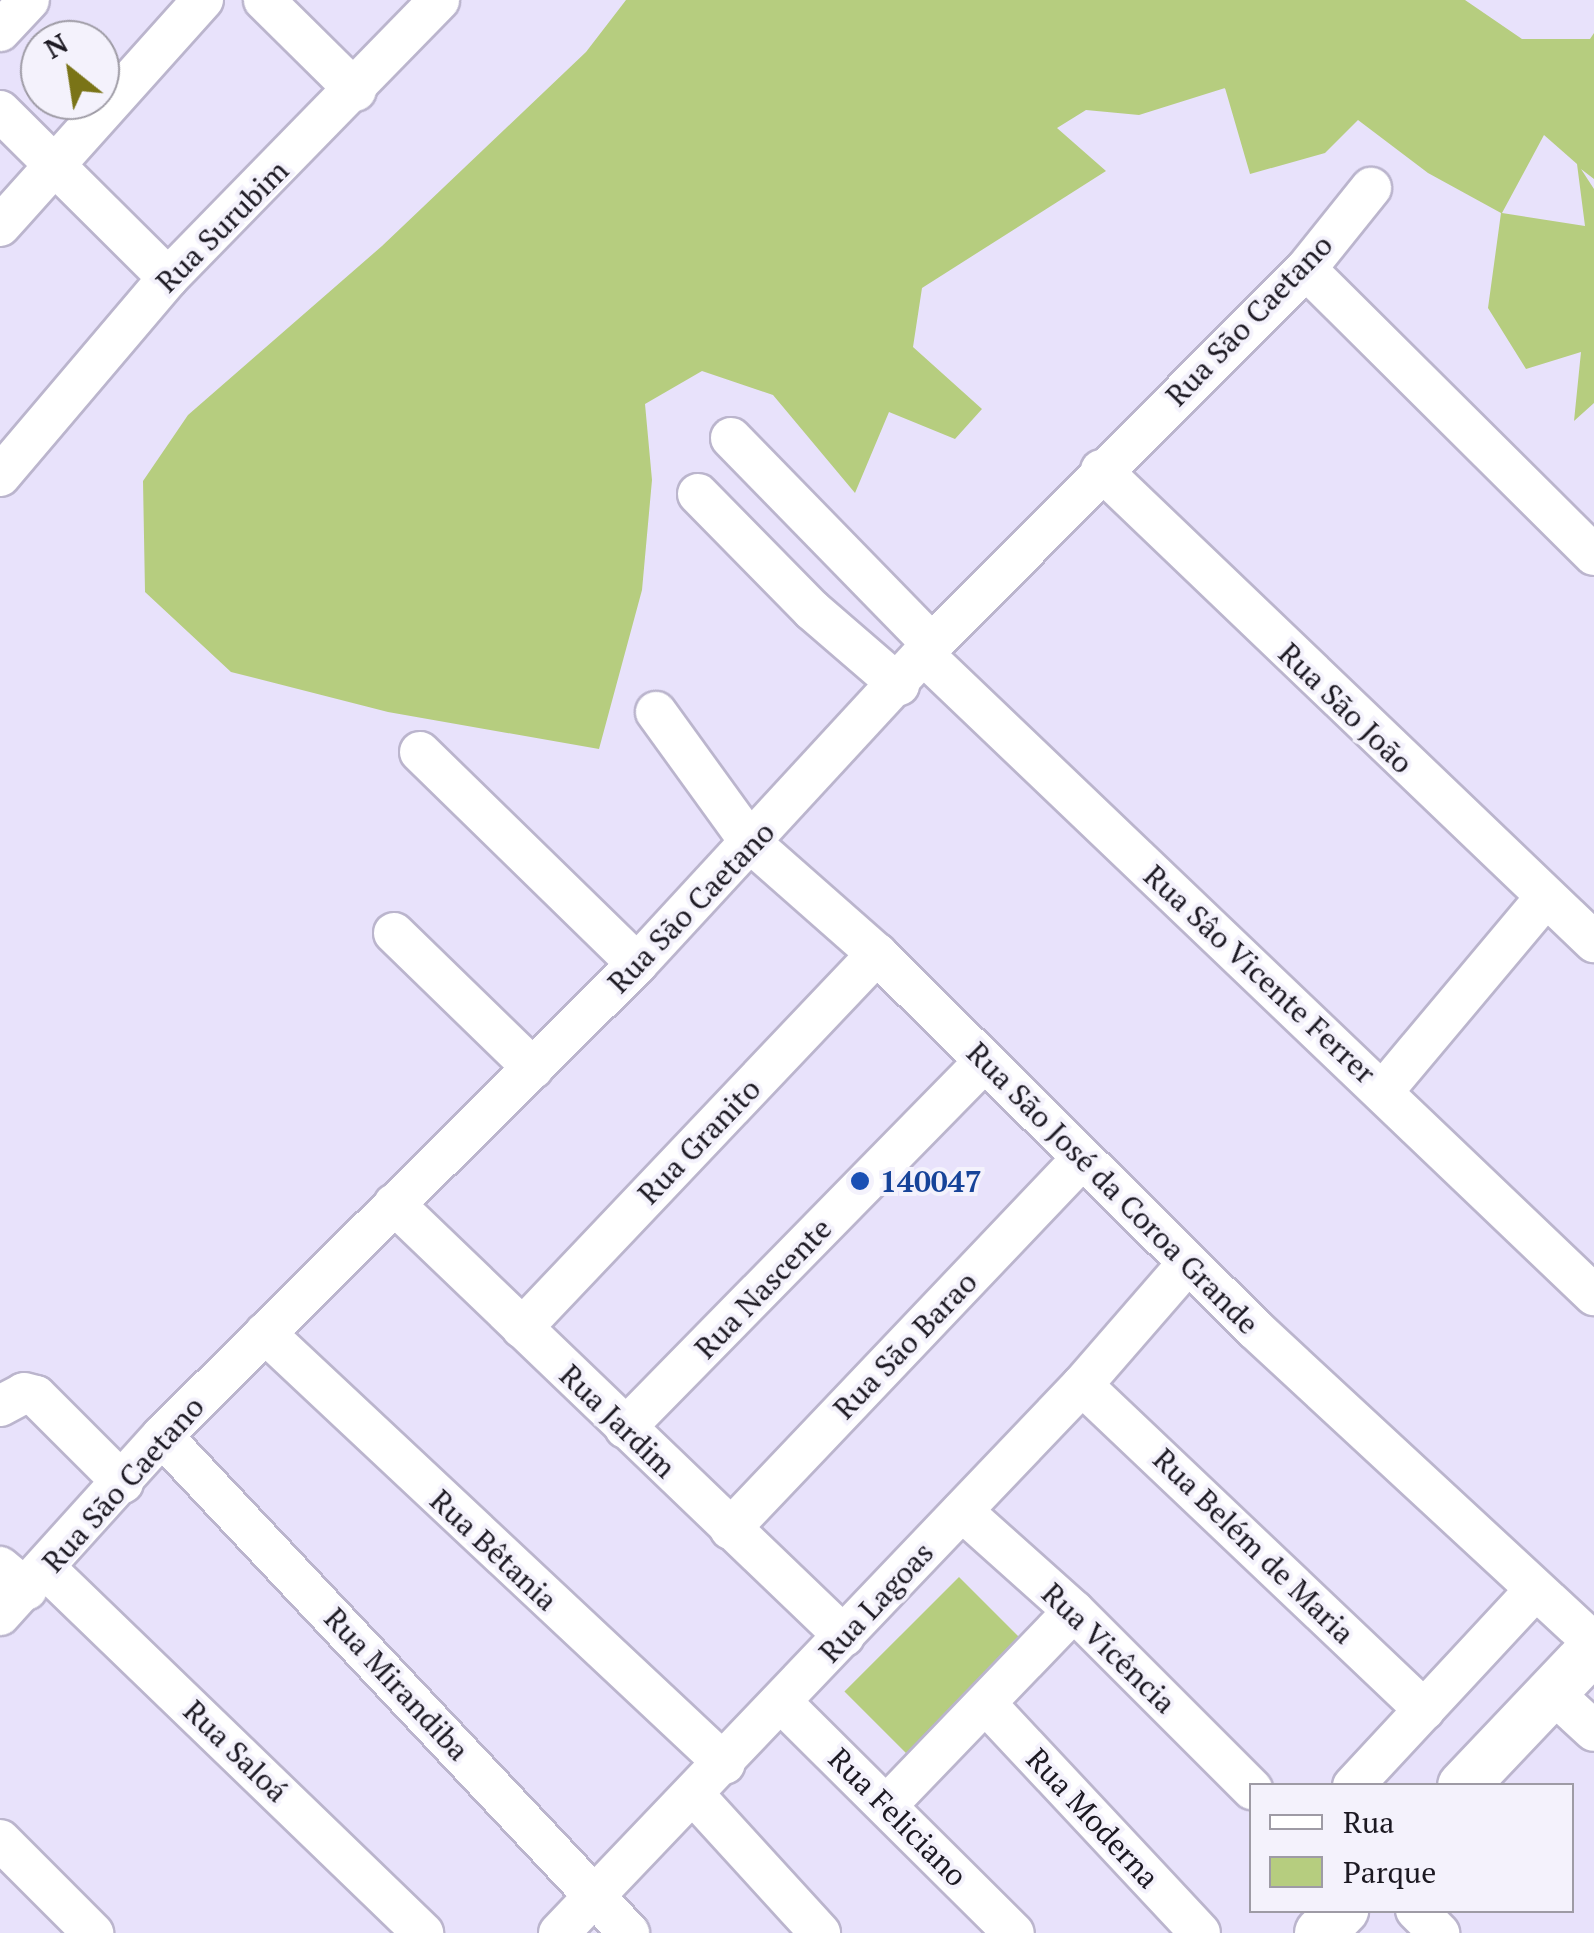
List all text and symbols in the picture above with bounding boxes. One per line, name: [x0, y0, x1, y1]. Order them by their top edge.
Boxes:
north arrow: [20, 20, 120, 120]
text: N: [37, 24, 74, 67]
street label: Rua Surubim: [148, 152, 296, 300]
street label: Rua São Caetano: [1158, 227, 1340, 413]
street label: Rua São João: [1271, 635, 1421, 781]
street label: Rua São Caetano: [600, 814, 782, 1000]
street label: Rua Sâo Vicente Ferrer: [1136, 857, 1384, 1091]
street label: Rua São José da Coroa Grande: [960, 1035, 1266, 1341]
street label: Rua Granito: [630, 1071, 768, 1211]
place label: 140047: [880, 1163, 982, 1199]
marker: 140047: [849, 1170, 871, 1192]
street label: Rua Nascente: [687, 1210, 839, 1366]
street label: Rua São Barao: [826, 1264, 984, 1426]
street label: Rua Jardim: [553, 1357, 683, 1485]
street label: Rua São Caetano: [35, 1389, 211, 1579]
street label: Rua Belém de Maria: [1146, 1441, 1362, 1651]
street label: Rua Bêtania: [423, 1482, 565, 1618]
street label: Rua Lagoas: [811, 1535, 941, 1669]
street label: Rua Vicência: [1034, 1575, 1184, 1721]
street label: Rua Mirandiba: [317, 1600, 477, 1768]
street label: Rua Saloá: [176, 1693, 296, 1809]
street label: Rua Feliciano: [821, 1740, 975, 1894]
street label: Rua Moderna: [1019, 1741, 1167, 1895]
legend: [1249, 1783, 1574, 1913]
text: Rua: [1343, 1802, 1394, 1842]
text: Parque: [1343, 1852, 1436, 1892]

